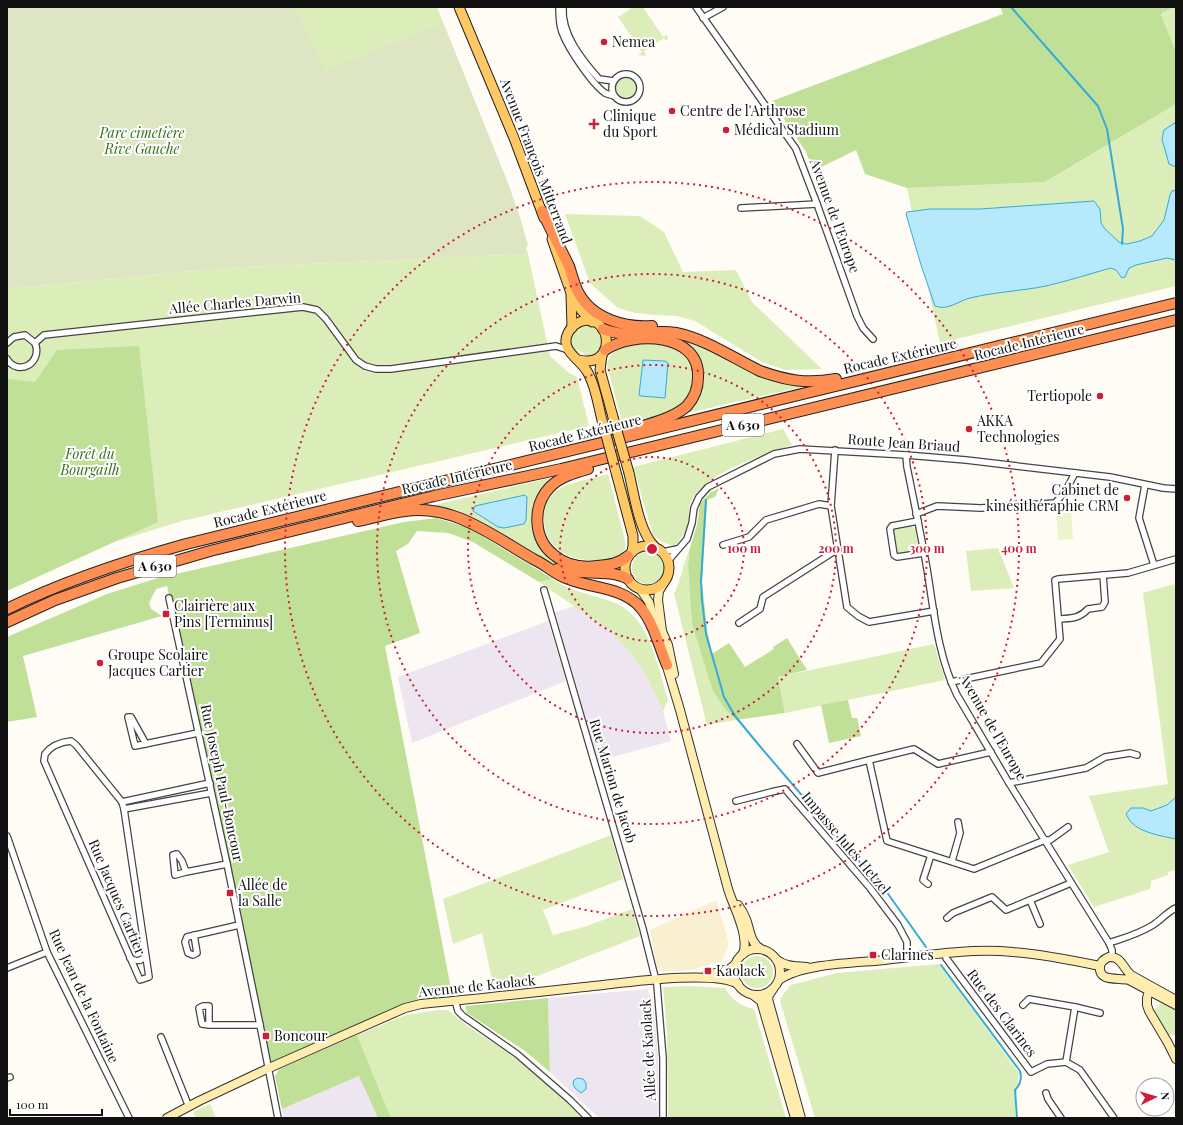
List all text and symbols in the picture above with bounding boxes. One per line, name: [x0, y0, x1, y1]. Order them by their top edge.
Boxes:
place label: Nemea: [612, 32, 655, 51]
marker: Nemea: [599, 37, 609, 47]
street label: Avenue François Mitterrand: [496, 74, 577, 246]
place label: Centre de l'Arthrose: [680, 101, 806, 120]
place label: Clinique du Sport: [603, 106, 658, 141]
marker: Centre de l'Arthrose: [667, 106, 677, 116]
marker: Clinique du Sport: [588, 118, 600, 130]
place label: Médical Stadium: [734, 120, 839, 139]
park label: Parc cimetière Rive Gauche: [99, 123, 184, 158]
marker: Médical Stadium: [721, 125, 731, 135]
street label: Avenue de l'Europe: [806, 155, 865, 276]
street label: Allée Charles Darwin: [167, 287, 302, 318]
street label: Rocade Intérieure: [972, 319, 1086, 364]
street label: Rocade Extérieure: [841, 333, 958, 378]
place label: Tertiopole: [1027, 386, 1092, 405]
marker: Tertiopole: [1095, 391, 1105, 401]
street label: Rocade Extérieure: [526, 409, 643, 456]
place label: AKKA Technologies: [976, 411, 1059, 446]
road number: A 630: [722, 414, 764, 436]
marker: AKKA Technologies: [964, 424, 974, 434]
street label: Route Jean Briaud: [847, 429, 961, 456]
park label: Forêt du Bourgailh: [59, 444, 120, 479]
street label: Rocade Intérieure: [400, 455, 514, 498]
place label: Cabinet de kinésithéraphie CRM: [986, 480, 1119, 515]
street label: Rocade Extérieure: [211, 485, 328, 532]
marker: Cabinet de kinésithéraphie CRM: [1122, 493, 1132, 503]
text: 100 m: [727, 540, 761, 556]
text: 200 m: [818, 540, 854, 556]
text: 300 m: [910, 540, 945, 556]
text: 400 m: [1001, 540, 1037, 556]
centre of rings: [645, 542, 659, 556]
road number: A 630: [134, 555, 176, 577]
place label: Clairière aux Pins [Terminus]: [174, 596, 273, 631]
marker: Clairière aux Pins [Terminus]: [161, 609, 171, 619]
place label: Groupe Scolaire Jacques Cartier: [107, 645, 208, 680]
marker: Groupe Scolaire Jacques Cartier: [95, 658, 105, 668]
street label: Avenue de l'Europe: [955, 669, 1032, 784]
street label: Rue Joseph Paul-Boncour: [196, 702, 249, 864]
street label: Rue Marion de Jacob: [586, 716, 641, 845]
street label: Impasse Jules Hetzel: [798, 787, 895, 898]
street label: Rue Jacques Cartier: [85, 836, 151, 958]
place label: Allée de la Salle: [237, 875, 288, 910]
marker: Allée de la Salle: [225, 888, 235, 898]
street label: Rue Jean de la Fontaine: [45, 926, 124, 1066]
place label: Clarines: [881, 945, 934, 964]
marker: Clarines: [868, 950, 878, 960]
place label: Kaolack: [716, 961, 765, 980]
street label: Rue des Clarines: [963, 965, 1042, 1061]
marker: Kaolack: [703, 966, 713, 976]
street label: Avenue de Kaolack: [417, 970, 537, 1001]
street label: Allée de Kaolack: [635, 998, 660, 1103]
place label: Boncour: [274, 1026, 328, 1045]
marker: Boncour: [261, 1031, 271, 1041]
north arrow: [1135, 1077, 1175, 1117]
scale bar: [10, 1091, 102, 1117]
text: N: [1158, 1091, 1173, 1101]
text: 100 m: [16, 1096, 49, 1112]

